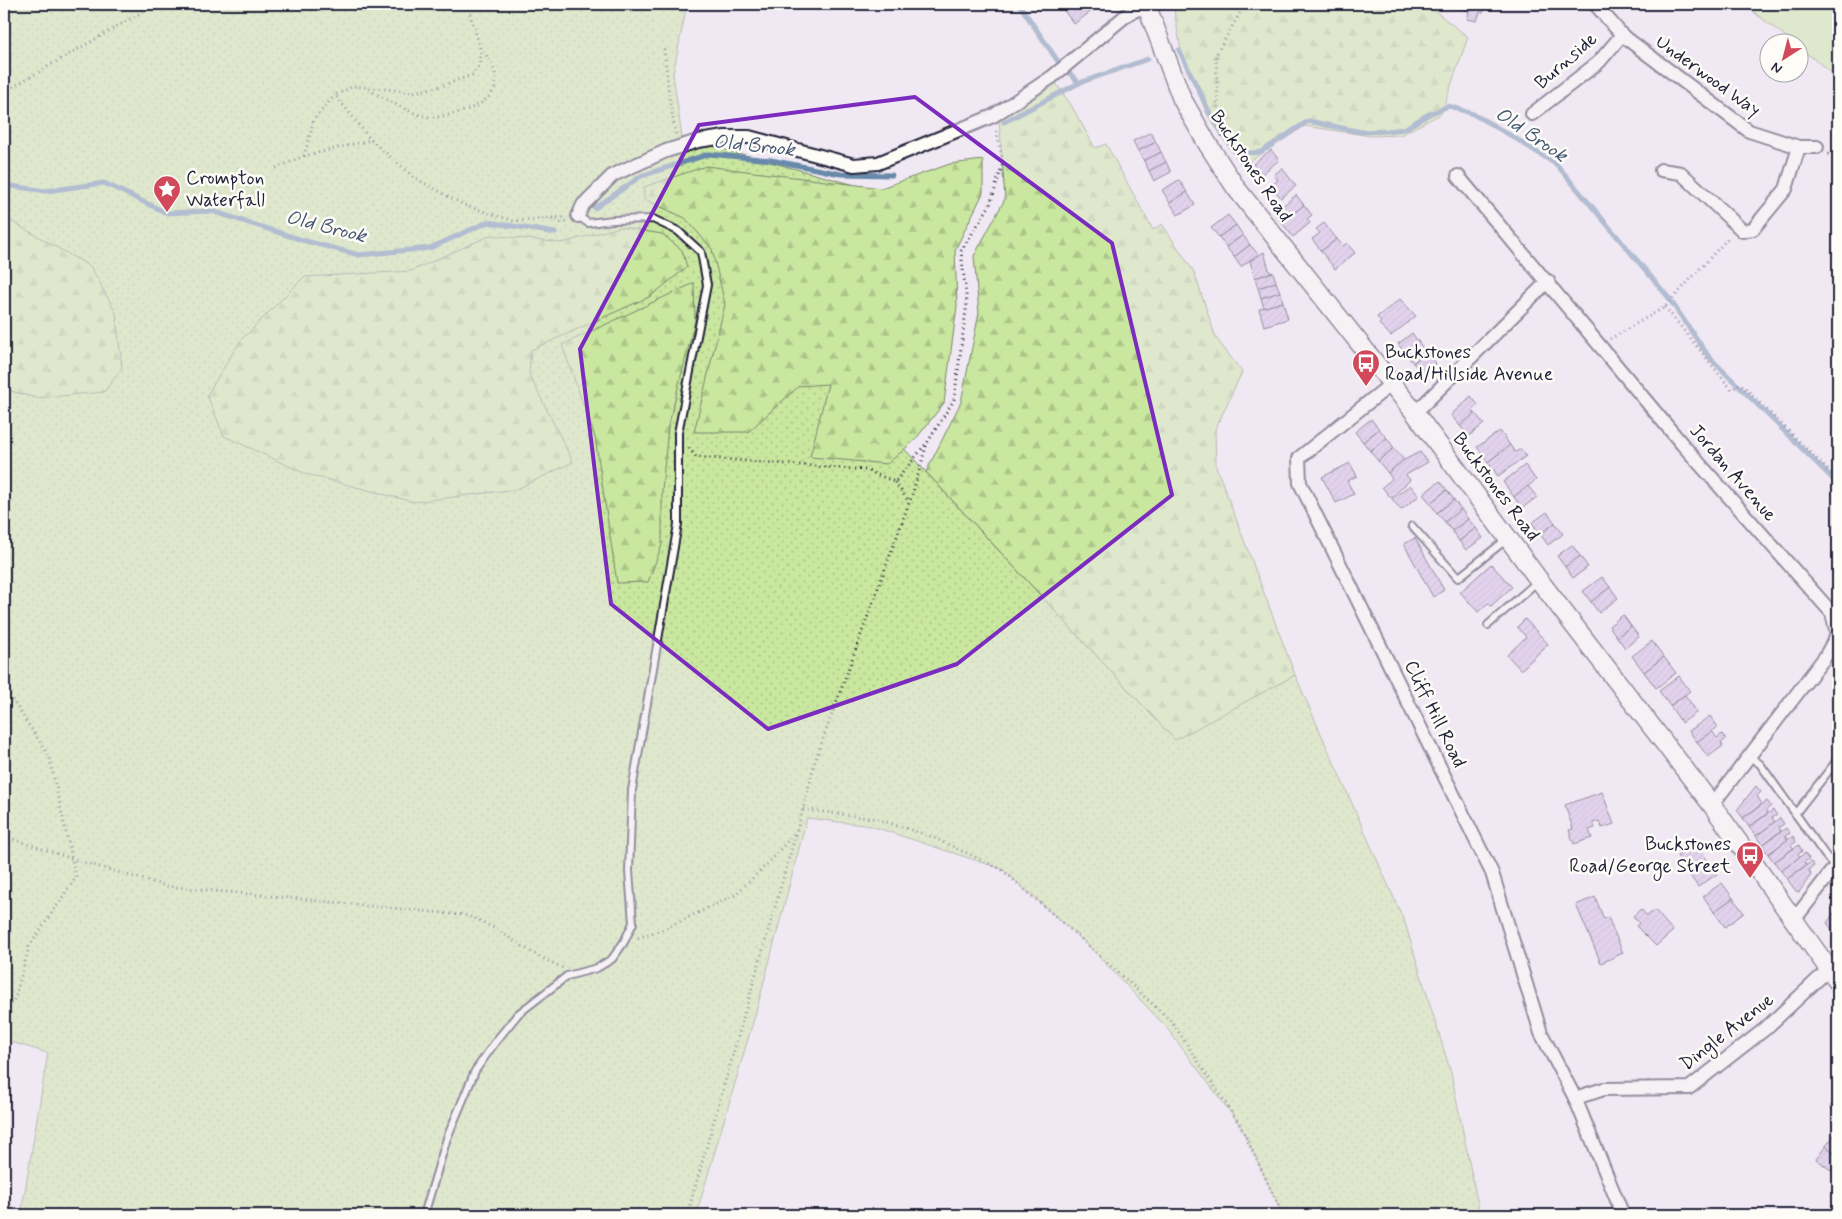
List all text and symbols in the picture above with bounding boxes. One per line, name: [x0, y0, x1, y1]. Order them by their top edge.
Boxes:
street label: Burnside: [1529, 27, 1603, 95]
street label: Underwood Way: [1650, 29, 1766, 123]
north arrow: [1760, 32, 1810, 82]
text: N: [1768, 58, 1786, 78]
water label: Old Brook: [1490, 101, 1574, 170]
street label: Buckstones Road: [1204, 105, 1298, 227]
water label: Old Brook: [712, 128, 798, 164]
place label: Crompton Waterfall: [186, 166, 265, 213]
place icon: Crompton Waterfall: [152, 174, 182, 213]
water label: Old Brook: [283, 204, 371, 250]
place label: Buckstones Road/Hillside Avenue: [1385, 340, 1553, 387]
bus stop icon: Buckstones Road/Hillside Avenue: [1351, 348, 1381, 387]
street label: Jordan Avenue: [1684, 419, 1782, 527]
street label: Buckstones Road: [1447, 428, 1545, 546]
street label: Cliff Hill Road: [1398, 656, 1472, 772]
place label: Buckstones Road/George Street: [1569, 832, 1731, 881]
bus stop icon: Buckstones Road/George Street: [1735, 840, 1765, 879]
street label: Dingle Avenue: [1675, 987, 1780, 1078]

